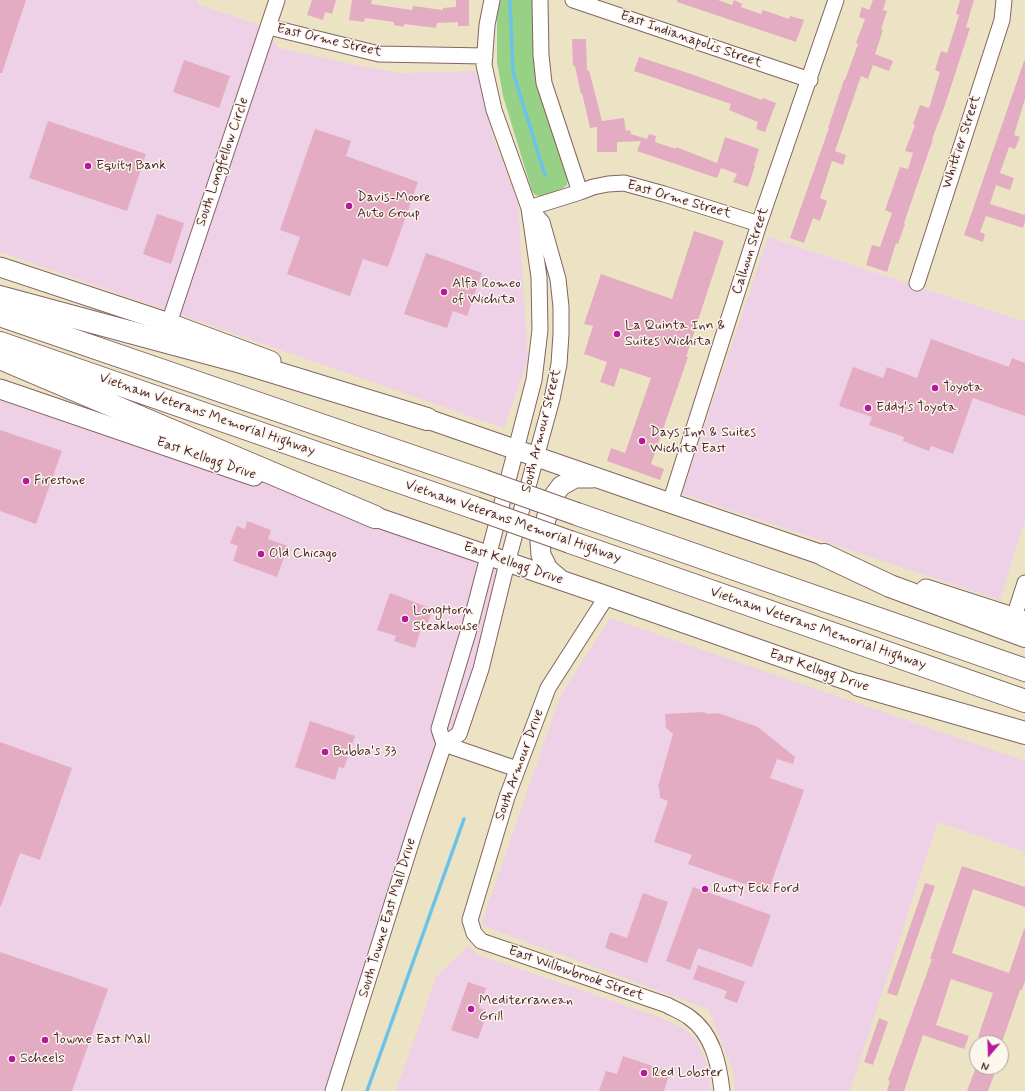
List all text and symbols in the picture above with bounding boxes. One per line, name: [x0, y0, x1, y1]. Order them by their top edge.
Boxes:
street label: East Indianapolis Street: [618, 8, 764, 72]
street label: East Orme Street: [275, 21, 383, 61]
street label: Whittier Street: [939, 93, 985, 191]
street label: South Longfellow Circle: [193, 95, 253, 229]
place label: Equity Bank: [96, 158, 166, 174]
marker: Equity Bank: [83, 161, 93, 171]
street label: East Orme Street: [625, 177, 733, 223]
place label: Davis-Moore Auto Group: [357, 190, 431, 222]
marker: Davis-Moore Auto Group: [344, 201, 354, 211]
street label: Calhoun Street: [729, 205, 773, 297]
place label: Alfa Romeo of Wichita: [452, 276, 521, 308]
marker: Alfa Romeo of Wichita: [439, 287, 449, 297]
place label: La Quinta Inn & Suites Wichita: [625, 318, 725, 350]
marker: La Quinta Inn & Suites Wichita: [612, 329, 622, 339]
street label: South Armour Street: [519, 367, 565, 495]
street label: Vietnam Veterans Memorial Highway: [97, 370, 317, 460]
place label: Toyota: [943, 380, 982, 396]
marker: Toyota: [930, 383, 940, 393]
place label: Eddy's Toyota: [876, 400, 956, 416]
marker: Eddy's Toyota: [863, 403, 873, 413]
place label: Days Inn & Suites Wichita East: [650, 425, 756, 458]
street label: East Kellogg Drive: [154, 434, 258, 484]
marker: Days Inn & Suites Wichita East: [637, 436, 647, 446]
place label: Firestone: [34, 473, 85, 489]
marker: Firestone: [21, 476, 31, 486]
street label: Vietnam Veterans Memorial Highway: [403, 477, 623, 567]
street label: East Kellogg Drive: [461, 539, 565, 589]
place label: Old Chicago: [269, 546, 337, 562]
marker: Old Chicago: [256, 549, 266, 559]
street label: Vietnam Veterans Memorial Highway: [708, 584, 928, 674]
place label: LongHorn Steakhouse: [413, 603, 478, 636]
marker: LongHorn Steakhouse: [400, 614, 410, 624]
street label: East Kellogg Drive: [767, 646, 871, 696]
street label: South Armour Drive: [492, 707, 548, 823]
place label: Bubba's 33: [333, 744, 396, 760]
marker: Bubba's 33: [320, 747, 330, 757]
street label: South Towne East Mall Drive: [356, 836, 420, 1000]
place label: Rusty Eck Ford: [713, 881, 799, 897]
marker: Rusty Eck Ford: [700, 884, 710, 894]
street label: East Willowbrook Street: [506, 943, 646, 1005]
place label: Mediterranean Grill: [479, 993, 573, 1026]
marker: Mediterranean Grill: [466, 1004, 476, 1014]
place label: Towne East Mall: [53, 1032, 150, 1048]
marker: Towne East Mall: [40, 1035, 50, 1045]
north arrow: [969, 1035, 1009, 1075]
place label: Scheels: [20, 1051, 64, 1067]
marker: Scheels: [7, 1054, 17, 1064]
text: N: [980, 1058, 991, 1073]
place label: Red Lobster: [652, 1065, 723, 1081]
marker: Red Lobster: [639, 1068, 649, 1078]

